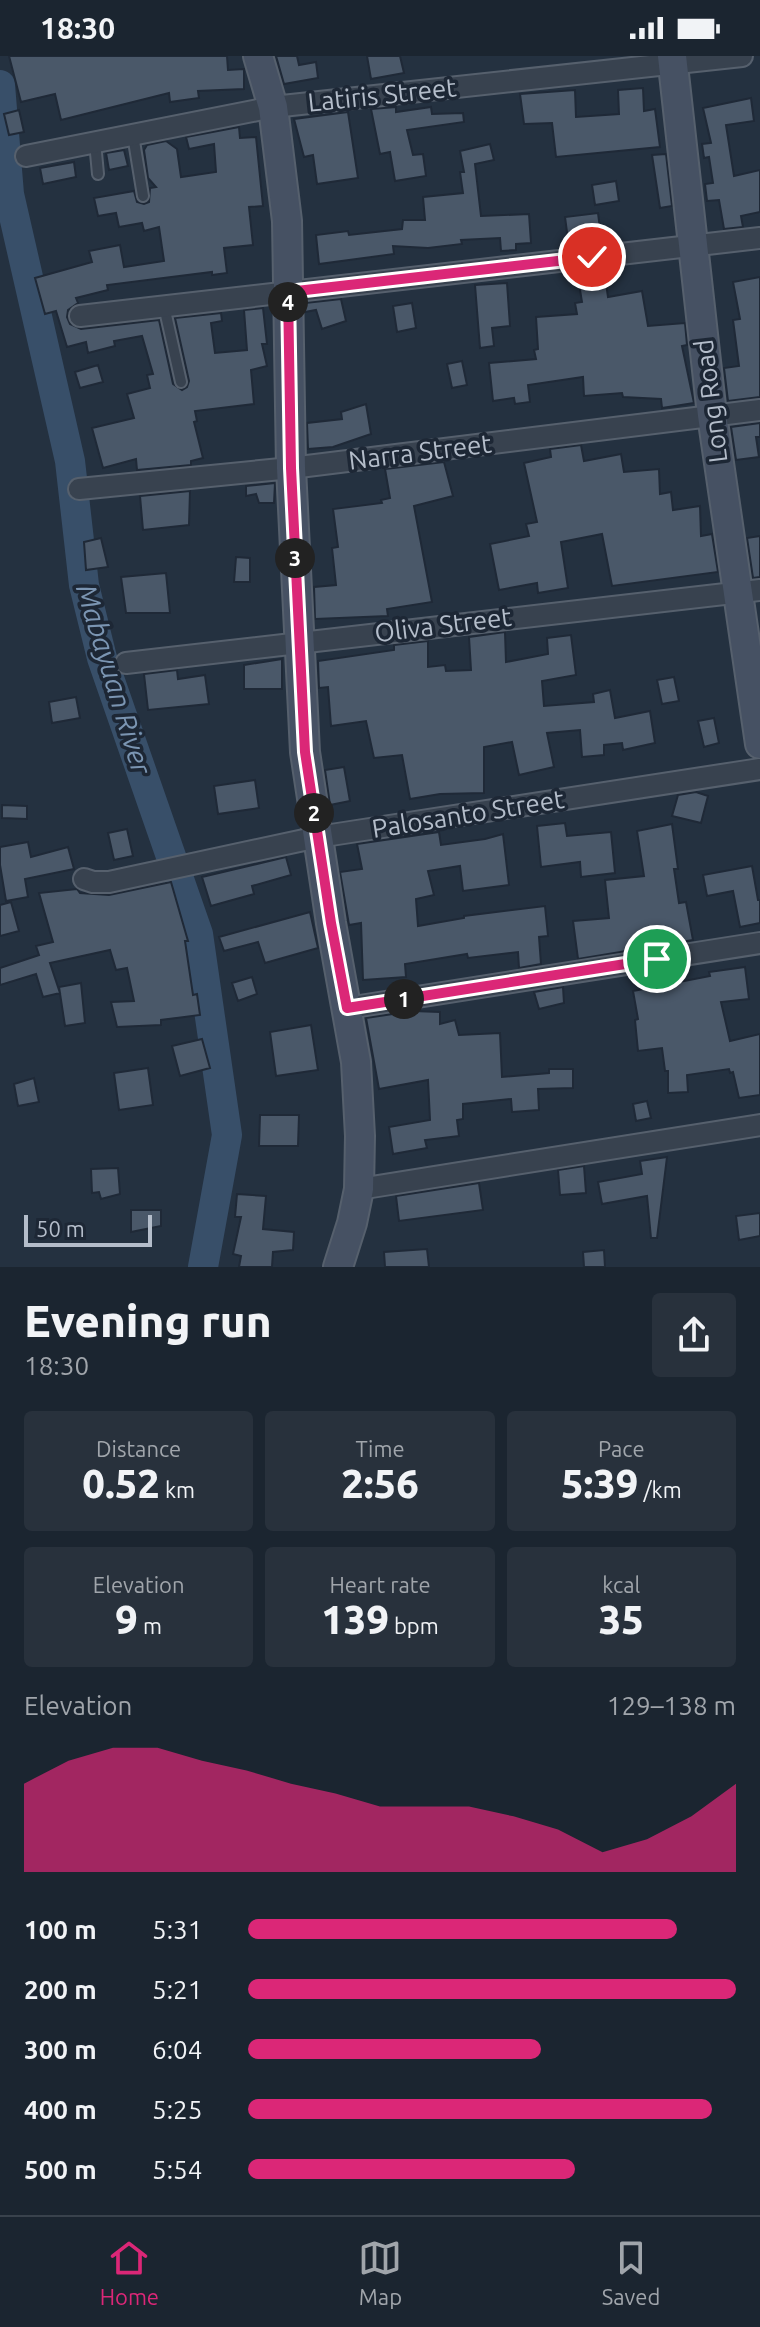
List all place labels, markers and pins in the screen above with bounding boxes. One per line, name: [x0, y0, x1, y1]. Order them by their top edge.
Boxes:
pin: [558, 223, 626, 291]
pin: 4: [268, 282, 308, 322]
pin: 3: [275, 538, 315, 578]
pin: 2: [294, 793, 334, 833]
pin: [623, 925, 691, 993]
pin: 1: [384, 979, 424, 1019]

